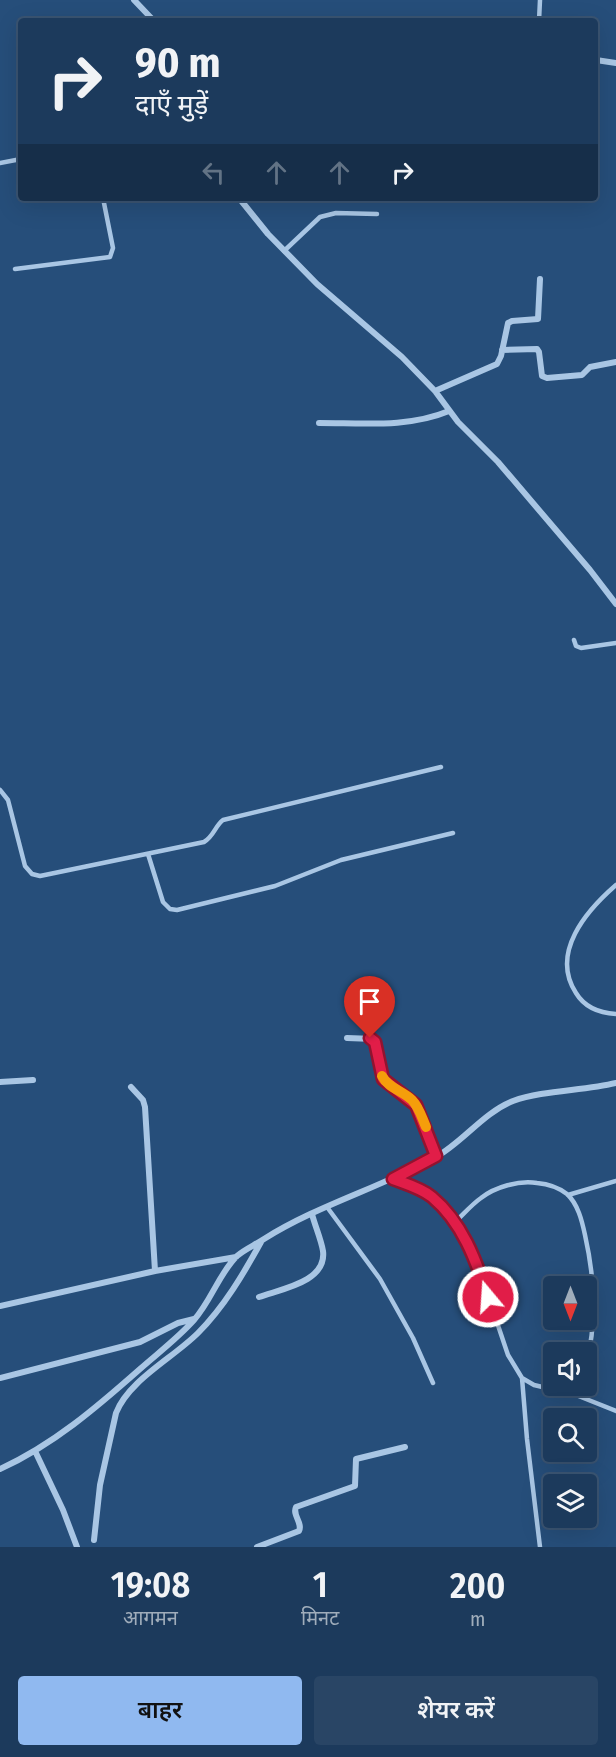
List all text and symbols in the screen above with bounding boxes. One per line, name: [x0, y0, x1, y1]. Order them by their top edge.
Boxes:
text: 90 m: [135, 38, 220, 88]
icon: right: [36, 42, 114, 120]
text: दाएँ मुड़ें: [135, 89, 208, 121]
icon: left: [197, 156, 230, 189]
icon: ahead: [260, 156, 293, 189]
icon: ahead: [323, 156, 356, 189]
icon: right: [386, 156, 419, 189]
pin: [344, 976, 395, 1038]
icon: arrive: [353, 985, 386, 1018]
position arrow: [456, 1265, 520, 1329]
north arrow: [543, 1276, 597, 1330]
map controls: [543, 1276, 597, 1528]
button: sound: [543, 1342, 597, 1396]
button: search: [543, 1408, 597, 1462]
button: layers: [543, 1474, 597, 1528]
text: 19:08: [111, 1563, 190, 1607]
text: 1: [313, 1563, 328, 1607]
text: 200: [450, 1564, 505, 1608]
text: आगमन: [123, 1606, 178, 1630]
text: मिनट: [301, 1606, 339, 1630]
text: m: [470, 1607, 485, 1631]
button: बाहर: [18, 1676, 302, 1745]
button: शेयर करें: [314, 1676, 598, 1745]

